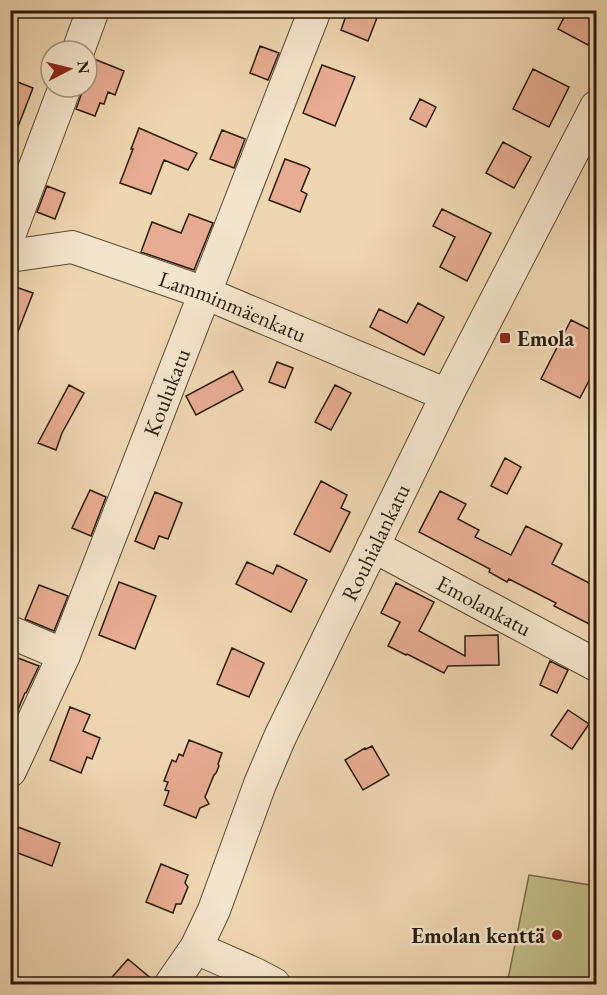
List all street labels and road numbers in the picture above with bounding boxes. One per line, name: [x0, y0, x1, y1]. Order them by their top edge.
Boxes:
street label: Lamminmäenkatu: [155, 264, 311, 349]
street label: Koulukatu: [136, 344, 197, 440]
street label: Rouhialankatu: [334, 478, 416, 606]
street label: Emolankatu: [432, 568, 537, 643]

